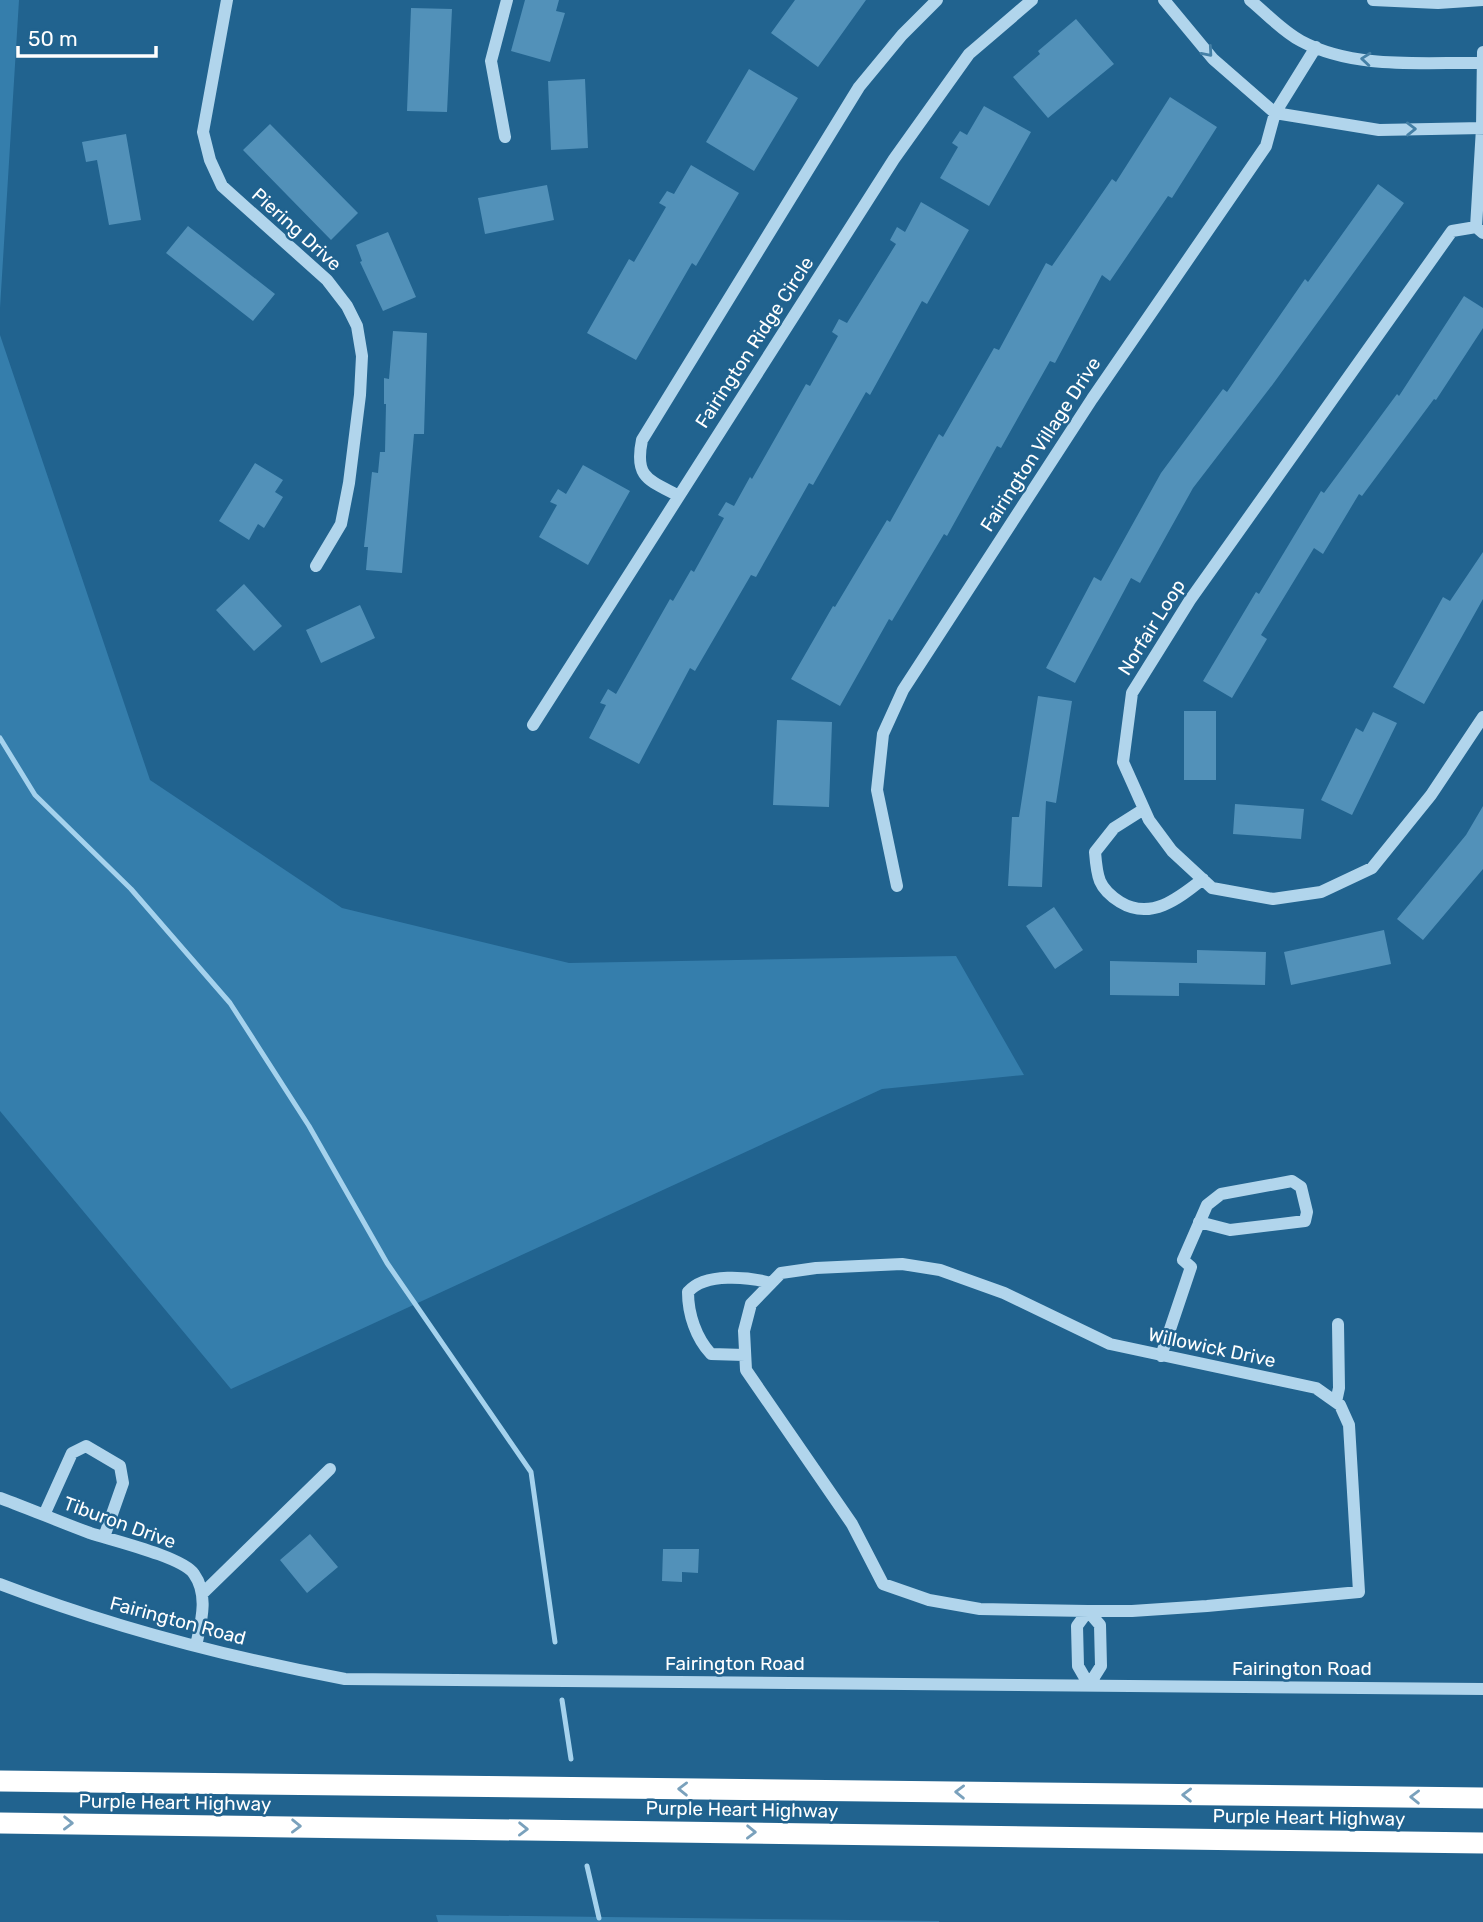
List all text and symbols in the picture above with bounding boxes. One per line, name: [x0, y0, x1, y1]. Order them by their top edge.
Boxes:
scale bar: [18, 14, 156, 58]
text: 50 m: [28, 26, 78, 51]
one-way arrow: [1200, 44, 1212, 57]
one-way arrow: [1360, 52, 1371, 67]
one-way arrow: [1406, 121, 1416, 137]
street label: Piering Drive: [247, 183, 346, 276]
street label: Fairington Ridge Circle: [690, 252, 818, 432]
street label: Fairington Village Drive: [975, 353, 1105, 536]
street label: Norfair Loop: [1113, 575, 1190, 679]
street label: Willowick Drive: [1146, 1323, 1278, 1372]
street label: Tiburon Drive: [60, 1491, 179, 1553]
street label: Fairington Road: [107, 1591, 248, 1650]
street label: Fairington Road: [665, 1652, 805, 1675]
street label: Fairington Road: [1232, 1657, 1372, 1680]
one-way arrow: [678, 1781, 688, 1797]
one-way arrow: [954, 1784, 965, 1800]
one-way arrow: [1182, 1787, 1193, 1802]
street label: Purple Heart Highway: [78, 1789, 272, 1816]
one-way arrow: [1409, 1789, 1420, 1805]
street label: Purple Heart Highway: [645, 1796, 839, 1823]
street label: Purple Heart Highway: [1212, 1804, 1406, 1831]
one-way arrow: [63, 1816, 74, 1831]
one-way arrow: [291, 1818, 301, 1834]
one-way arrow: [518, 1821, 529, 1837]
one-way arrow: [746, 1824, 756, 1840]

